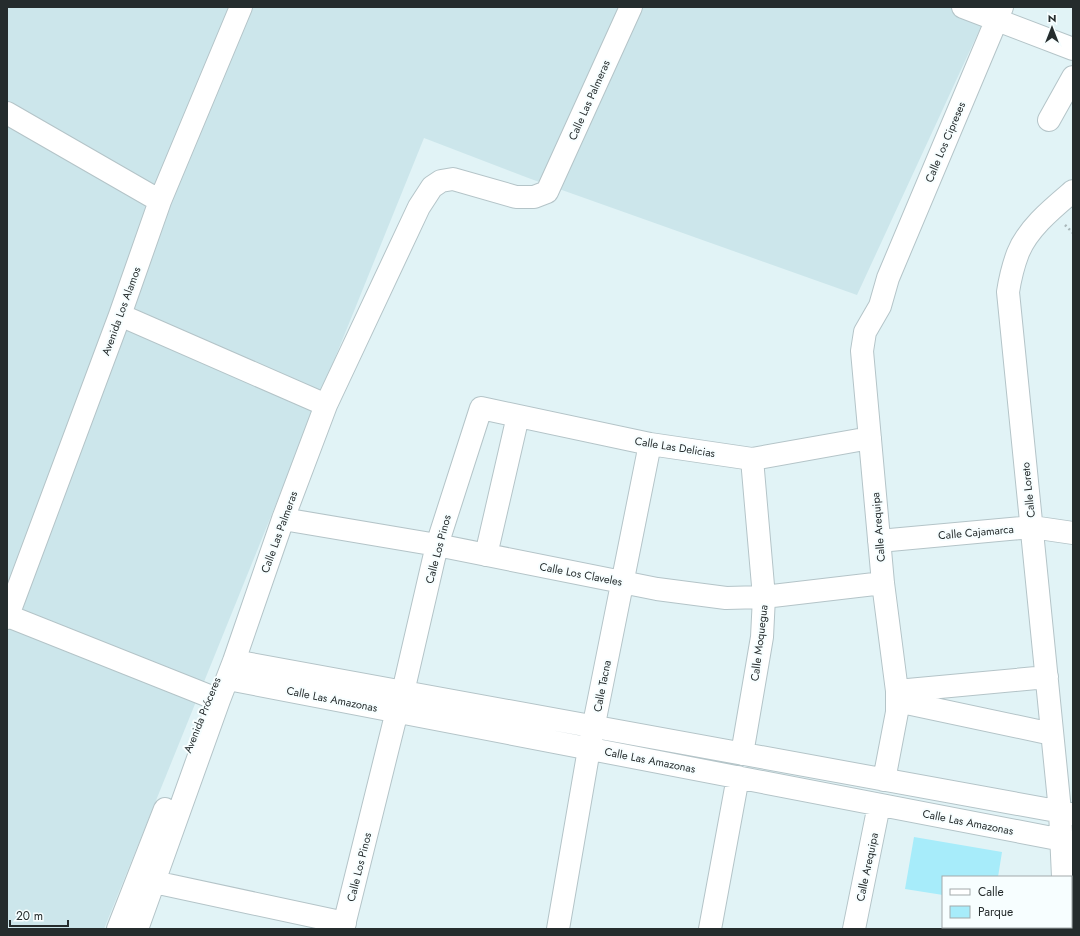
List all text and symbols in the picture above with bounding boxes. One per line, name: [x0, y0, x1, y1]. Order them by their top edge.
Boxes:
north arrow: [1032, 8, 1072, 48]
text: N: [1048, 10, 1056, 26]
street label: Calle Las Palmeras: [564, 57, 614, 143]
street label: Calle Los Cipreses: [921, 99, 969, 185]
street label: Avenida Los Alamos: [98, 264, 145, 358]
street label: Calle Las Delicias: [634, 433, 717, 461]
street label: Calle Loreto: [1017, 461, 1039, 519]
street label: Calle Las Palmeras: [257, 488, 301, 575]
street label: Calle Arequipa: [867, 492, 889, 562]
street label: Calle Los Pinos: [421, 512, 455, 585]
street label: Calle Cajamarca: [938, 521, 1014, 543]
street label: Calle Los Claveles: [538, 558, 624, 590]
street label: Calle Moquegua: [746, 604, 772, 682]
street label: Calle Tacna: [589, 659, 615, 713]
street label: Avenida Próceres: [179, 674, 225, 755]
street label: Calle Las Amazonas: [285, 682, 379, 716]
street label: Calle Las Amazonas: [603, 743, 697, 777]
street label: Calle Las Amazonas: [921, 805, 1015, 839]
street label: Calle Los Pinos: [343, 830, 375, 903]
street label: Calle Arequipa: [852, 831, 882, 903]
legend: [942, 876, 1072, 928]
text: Calle: [978, 883, 1004, 901]
scale bar: [10, 902, 68, 928]
text: Parque: [978, 903, 1013, 921]
text: 20 m: [16, 907, 43, 925]

